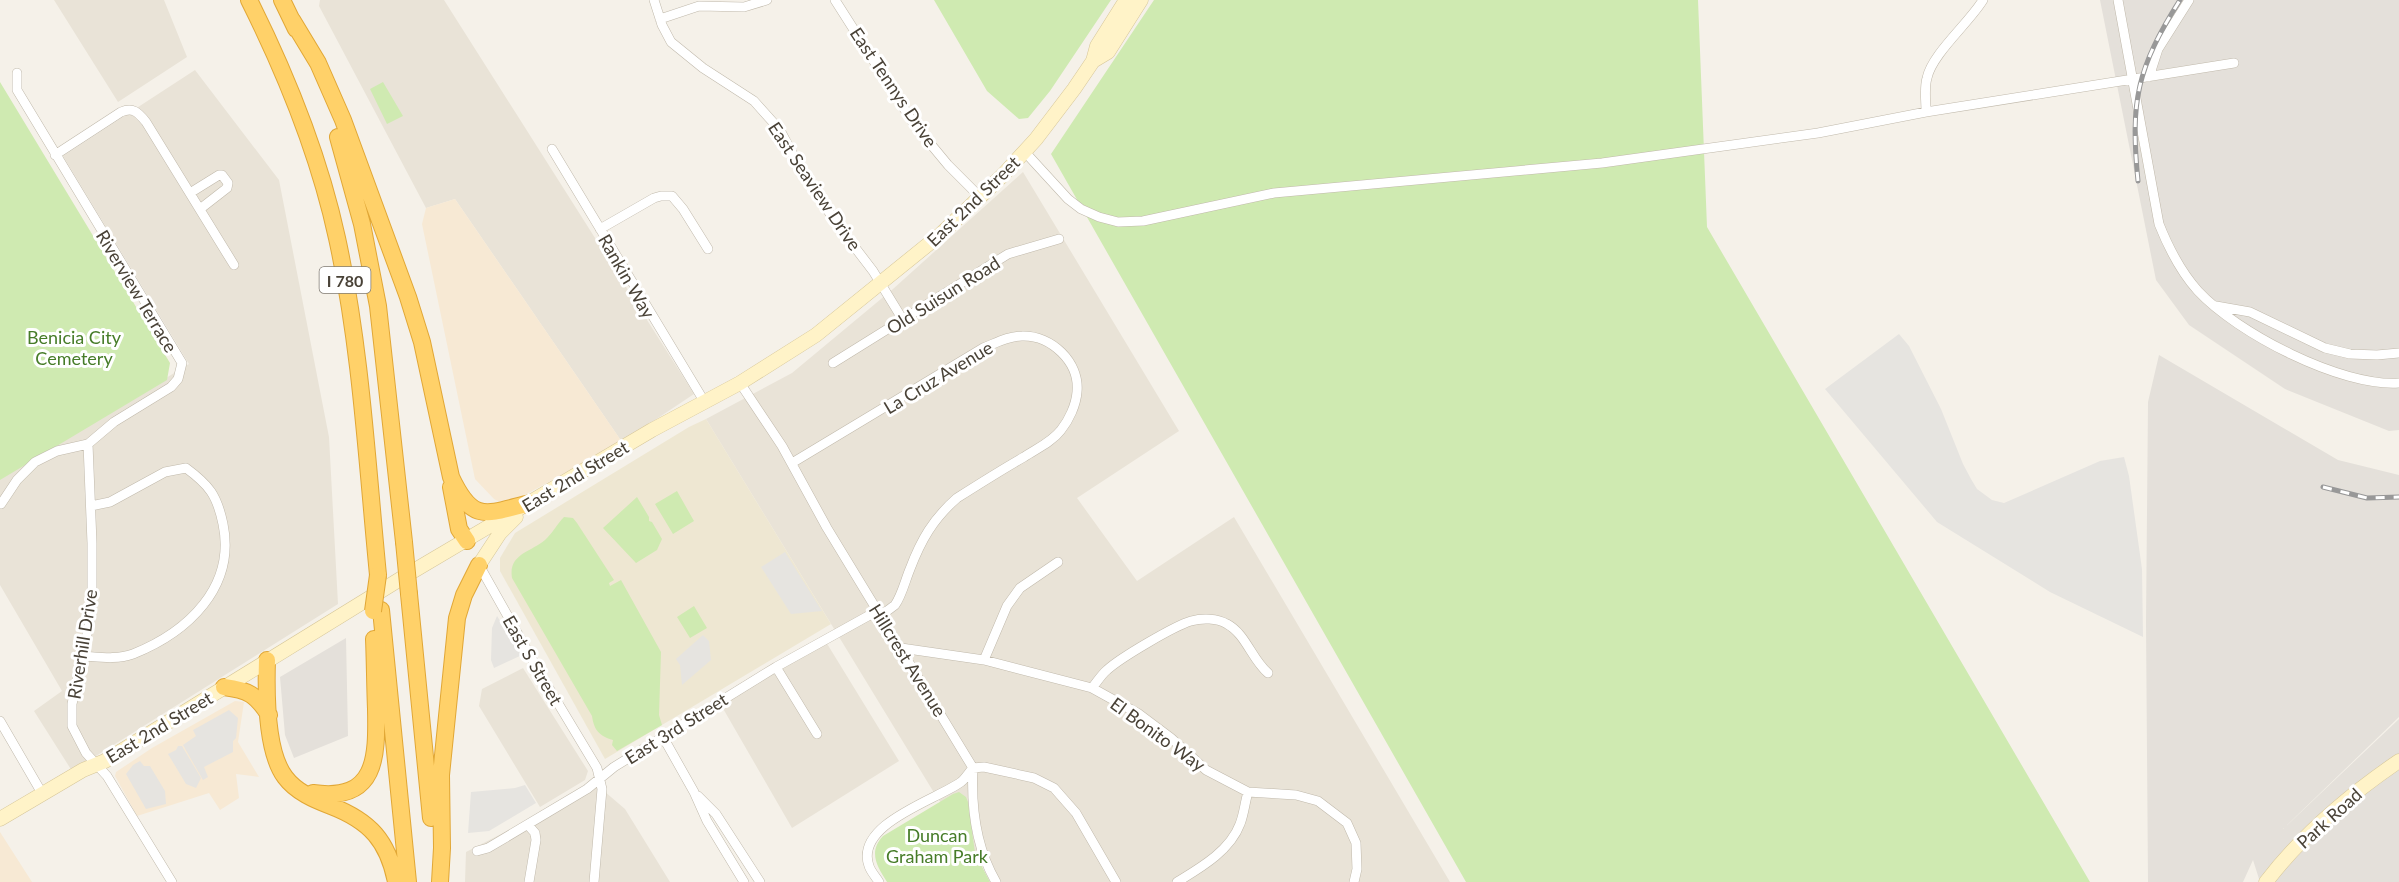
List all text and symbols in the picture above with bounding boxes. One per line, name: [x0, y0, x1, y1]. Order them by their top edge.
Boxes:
street label: East Tennys Drive: [846, 23, 942, 151]
street label: East Seaview Drive: [764, 118, 866, 254]
street label: East 2nd Street: [922, 151, 1024, 251]
street label: Riverview Terrace: [92, 226, 182, 356]
street label: Rankin Way: [594, 230, 660, 323]
street label: Old Suisun Road: [882, 251, 1004, 339]
road number: I 780: [320, 267, 370, 293]
park label: Benicia City Cemetery: [27, 326, 122, 369]
street label: La Cruz Avenue: [880, 336, 996, 418]
street label: East 2nd Street: [518, 435, 633, 517]
street label: Riverhill Drive: [62, 587, 102, 701]
street label: Hillcrest Avenue: [865, 600, 951, 720]
street label: East S Street: [499, 611, 568, 709]
street label: East 2nd Street: [102, 686, 217, 768]
street label: East 3rd Street: [621, 687, 732, 768]
street label: El Bonito Way: [1106, 692, 1210, 776]
street label: Park Road: [2292, 783, 2366, 853]
park label: Duncan Graham Park: [886, 824, 989, 867]

